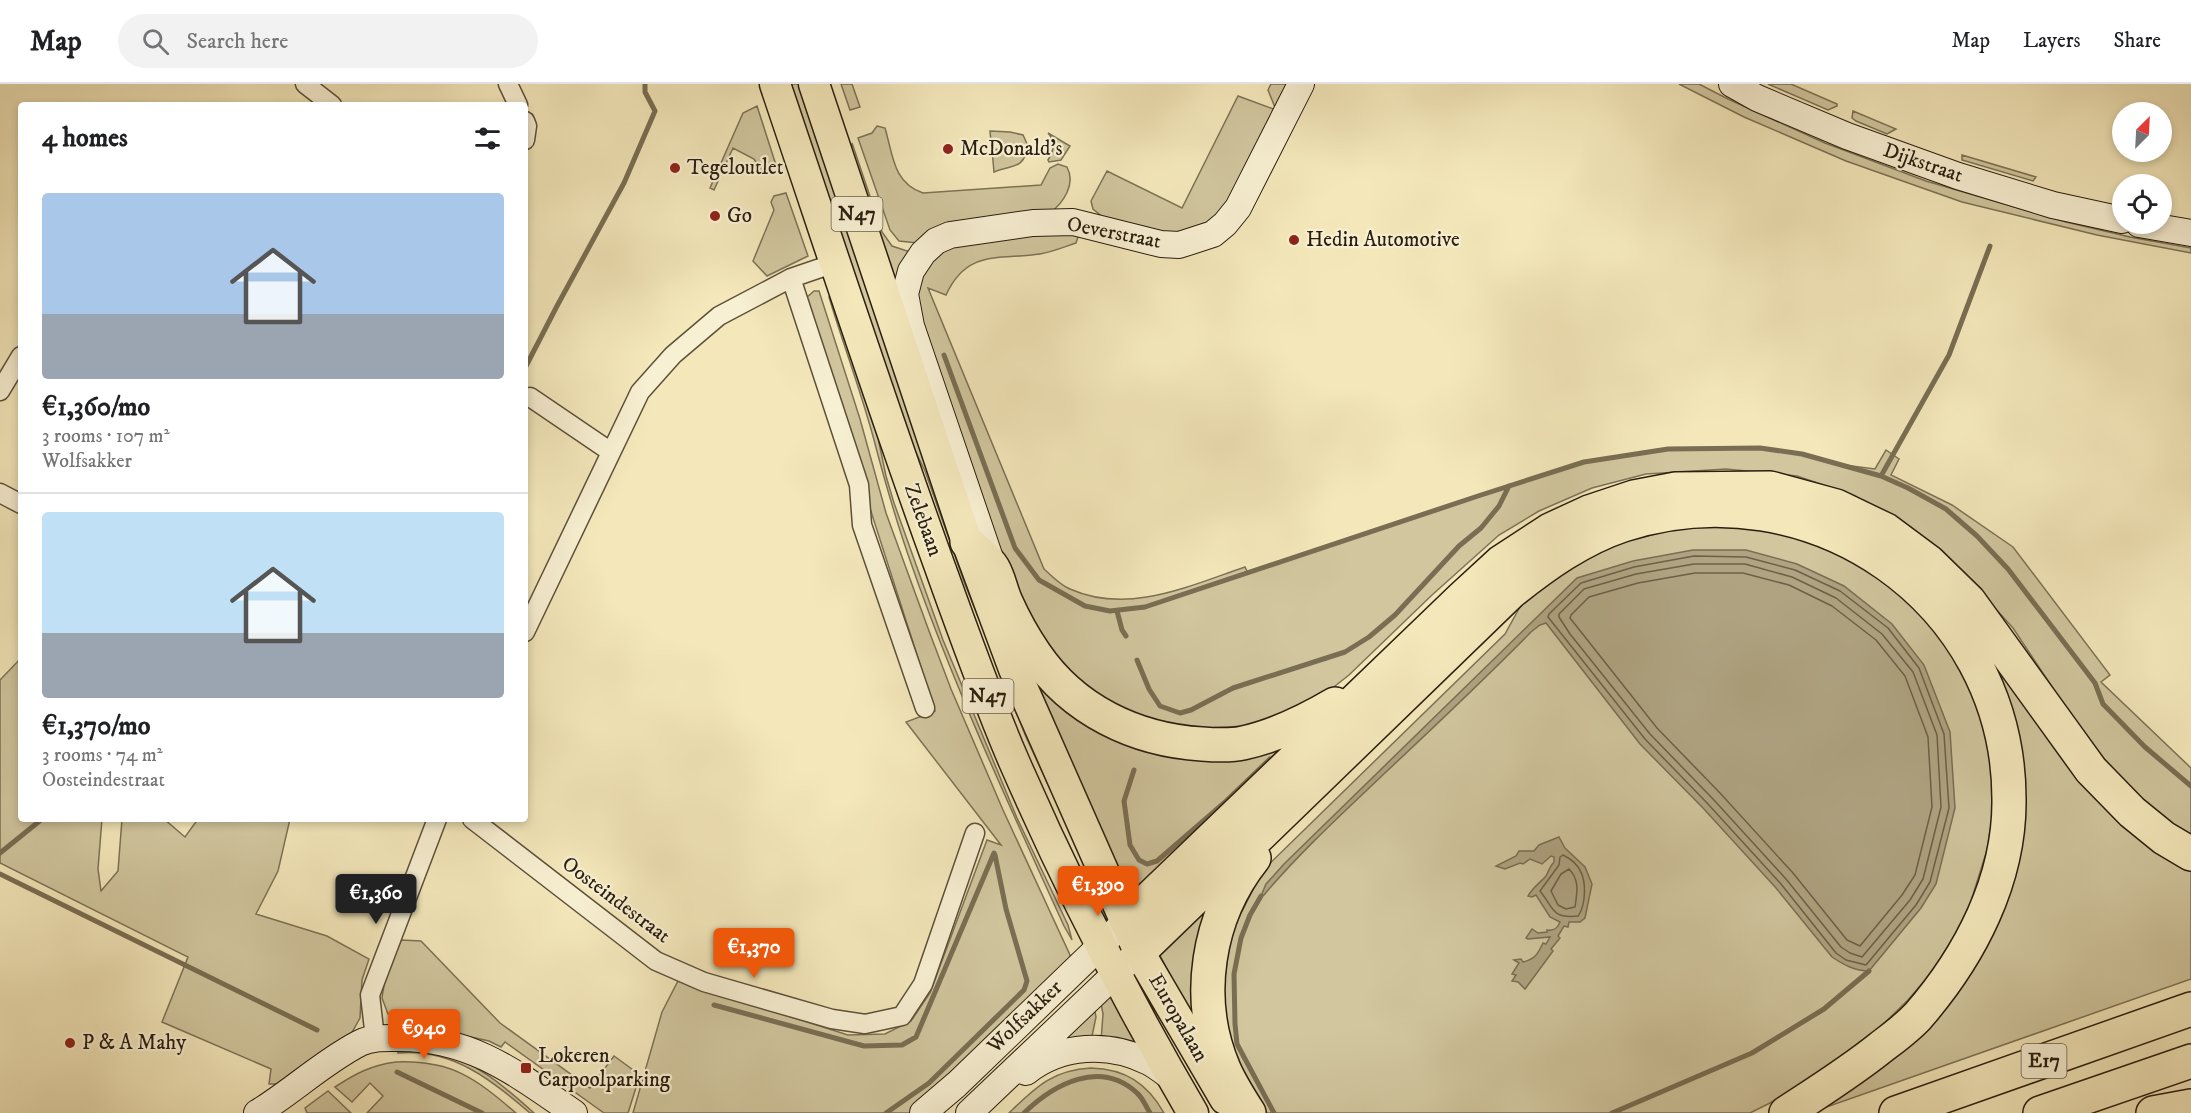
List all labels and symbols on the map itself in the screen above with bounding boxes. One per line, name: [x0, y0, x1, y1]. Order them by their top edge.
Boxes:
north arrow: [2112, 102, 2172, 162]
place label: McDonald's: [960, 136, 1063, 162]
street label: Dijkstraat: [1880, 137, 1967, 189]
marker: McDonald's: [941, 142, 955, 156]
place label: Tegeloutlet: [687, 155, 784, 181]
marker: Tegeloutlet: [668, 161, 682, 175]
road number: N47: [832, 197, 882, 231]
place label: Go: [727, 203, 752, 229]
marker: Go: [708, 209, 722, 223]
street label: Oeverstraat: [1065, 211, 1164, 255]
place label: Hedin Automotive: [1306, 227, 1460, 253]
marker: Hedin Automotive: [1287, 233, 1301, 247]
street label: Zelebaan: [898, 480, 948, 560]
road number: N47: [962, 679, 1014, 713]
street label: Oosteindestraat: [557, 851, 676, 949]
pin: €1,390: [1049, 866, 1147, 917]
pin: €1,360: [327, 874, 425, 925]
pin: €1,370: [705, 928, 803, 979]
street label: Europalaan: [1142, 969, 1214, 1067]
street label: Wolfsakker: [981, 975, 1068, 1060]
pin: €940: [388, 1009, 460, 1060]
place label: P & A Mahy: [82, 1030, 187, 1056]
marker: P & A Mahy: [63, 1036, 77, 1050]
place label: Lokeren Carpoolparking: [538, 1043, 671, 1093]
road number: E17: [2022, 1044, 2066, 1078]
marker: Lokeren Carpoolparking: [519, 1061, 533, 1075]

